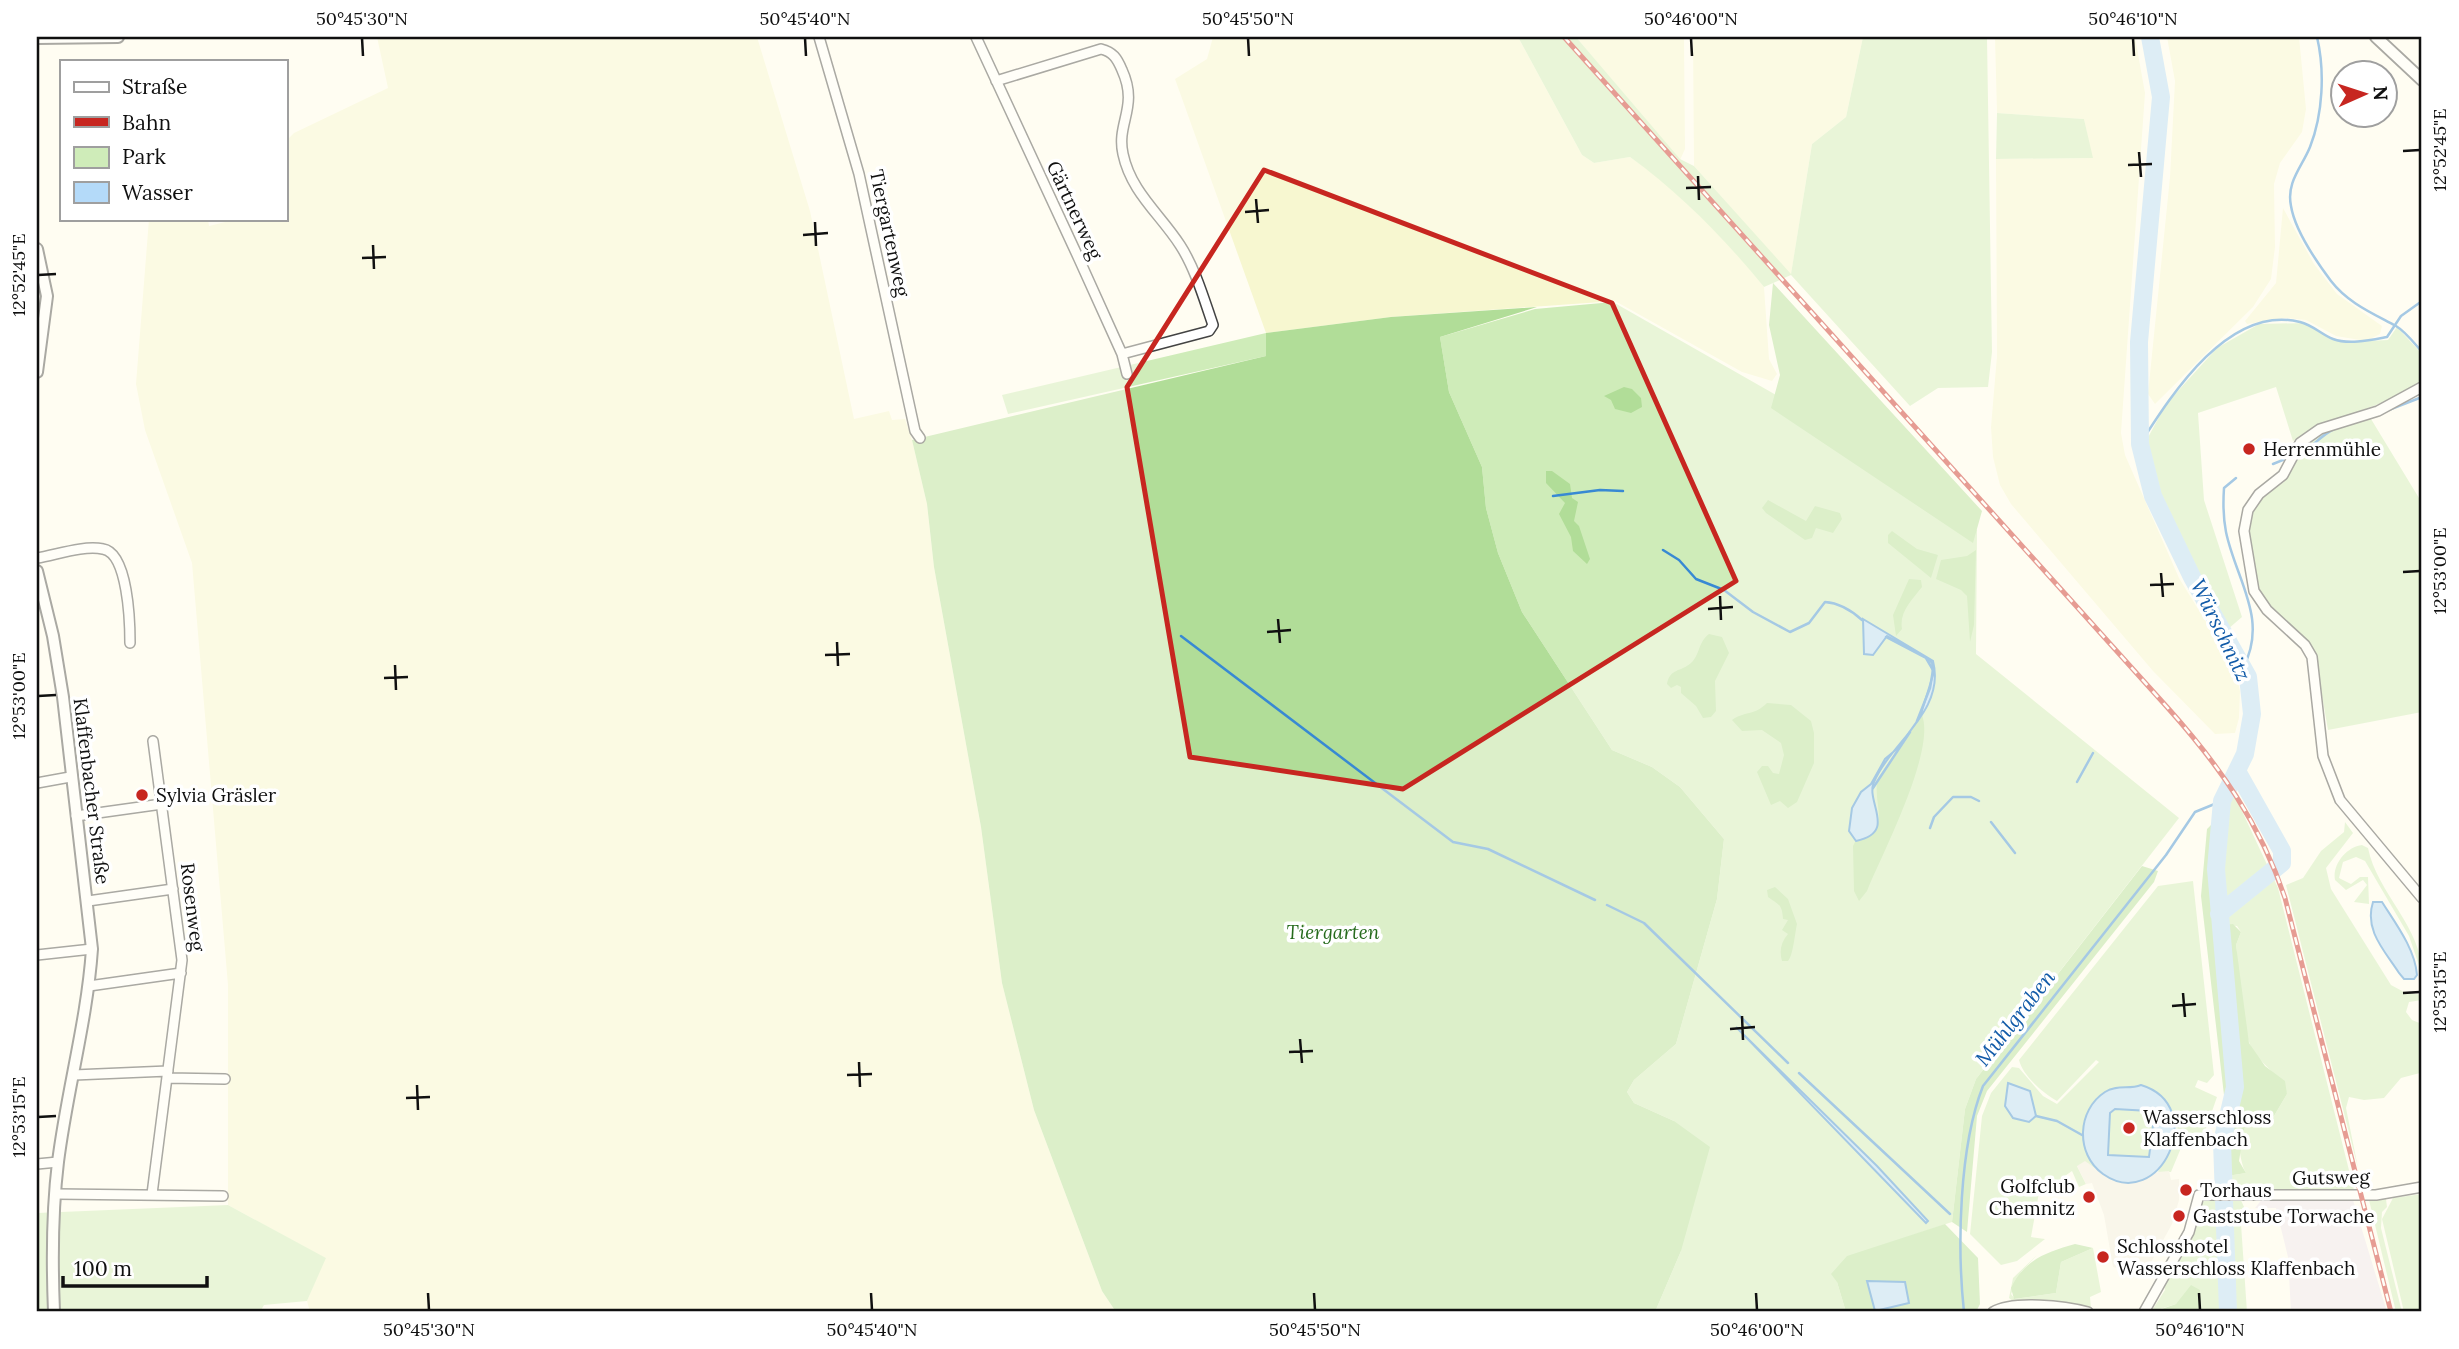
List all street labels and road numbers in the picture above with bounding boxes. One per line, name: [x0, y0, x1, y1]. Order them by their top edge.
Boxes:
street label: Gärtnerweg: [1042, 157, 1108, 264]
street label: Tiergartenweg: [865, 167, 915, 299]
street label: Klaffenbacher Straße: [69, 696, 115, 886]
street label: Rosenweg: [176, 861, 210, 953]
street label: Gutsweg: [2292, 1164, 2371, 1190]

